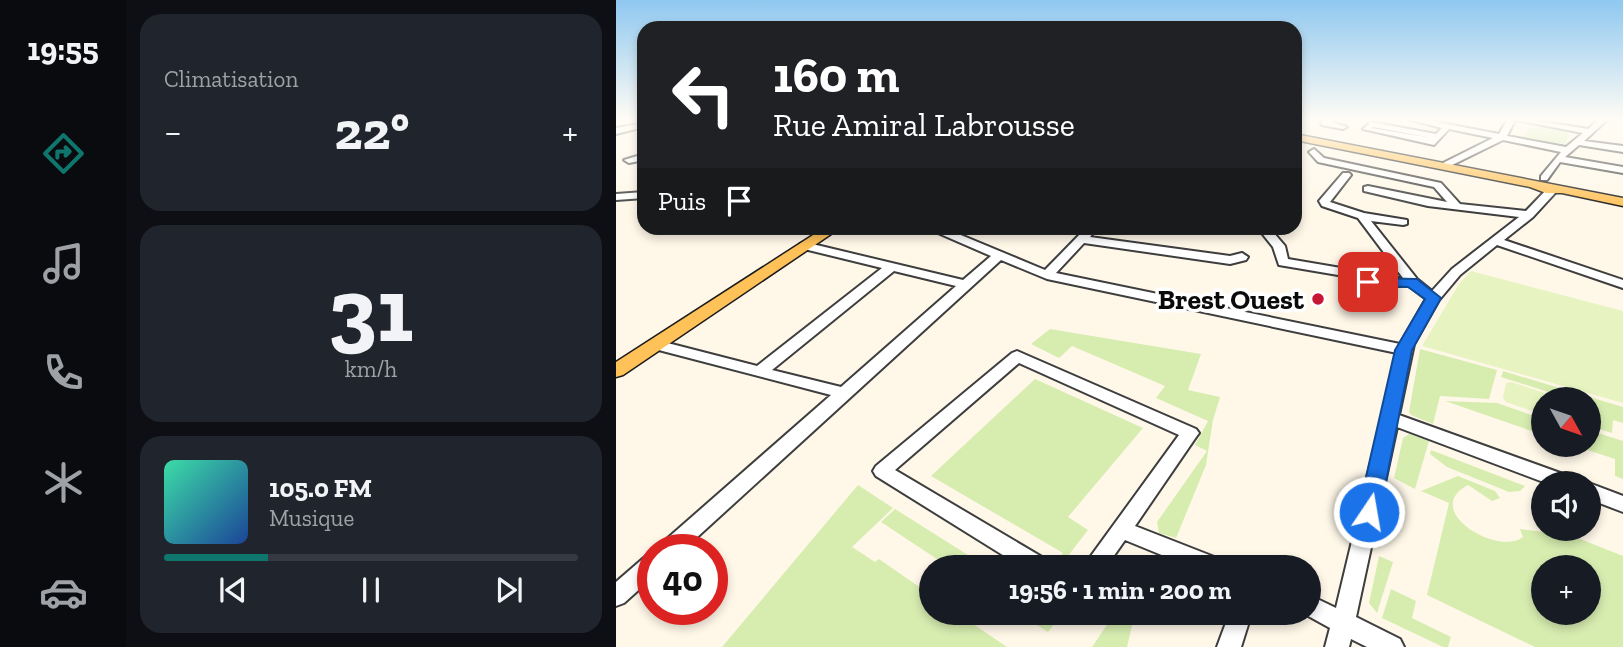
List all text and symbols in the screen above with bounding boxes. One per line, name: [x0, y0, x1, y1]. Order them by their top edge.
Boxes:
text: 19:55: [27, 30, 99, 68]
text: 160 m: [773, 46, 899, 105]
icon: left: [658, 49, 749, 140]
text: Climatisation: [164, 65, 298, 93]
text: 22°: [335, 100, 409, 162]
text: Rue Amiral Labrousse: [773, 106, 1075, 144]
text: −: [164, 109, 182, 155]
text: +: [562, 109, 578, 155]
icon: directions: [39, 129, 88, 178]
icon: arrive: [720, 182, 758, 220]
text: Puis: [658, 185, 706, 217]
icon: music: [39, 239, 88, 288]
pin: [1338, 252, 1398, 312]
text: 31: [328, 255, 414, 364]
icon: arrive: [1349, 263, 1387, 301]
place label: Brest Ouest: [1158, 283, 1305, 316]
marker: Brest Ouest: [1310, 291, 1326, 307]
icon: phone: [39, 348, 88, 397]
text: km/h: [345, 355, 397, 383]
north arrow: [1531, 387, 1601, 457]
map controls: [1531, 387, 1601, 625]
icon: climate: [39, 458, 88, 507]
button: sound: [1531, 471, 1601, 541]
text: 105.0 FM: [269, 472, 372, 504]
position arrow: [1332, 475, 1406, 549]
text: Musique: [269, 504, 354, 532]
speed limit sign: 40: [637, 534, 728, 625]
button: +: [1531, 555, 1601, 625]
icon: car: [39, 568, 88, 617]
icon: previous: [214, 571, 252, 609]
icon: pause: [352, 571, 390, 609]
icon: next: [490, 571, 528, 609]
text: 19:56 · 1 min · 200 m: [1009, 574, 1231, 606]

